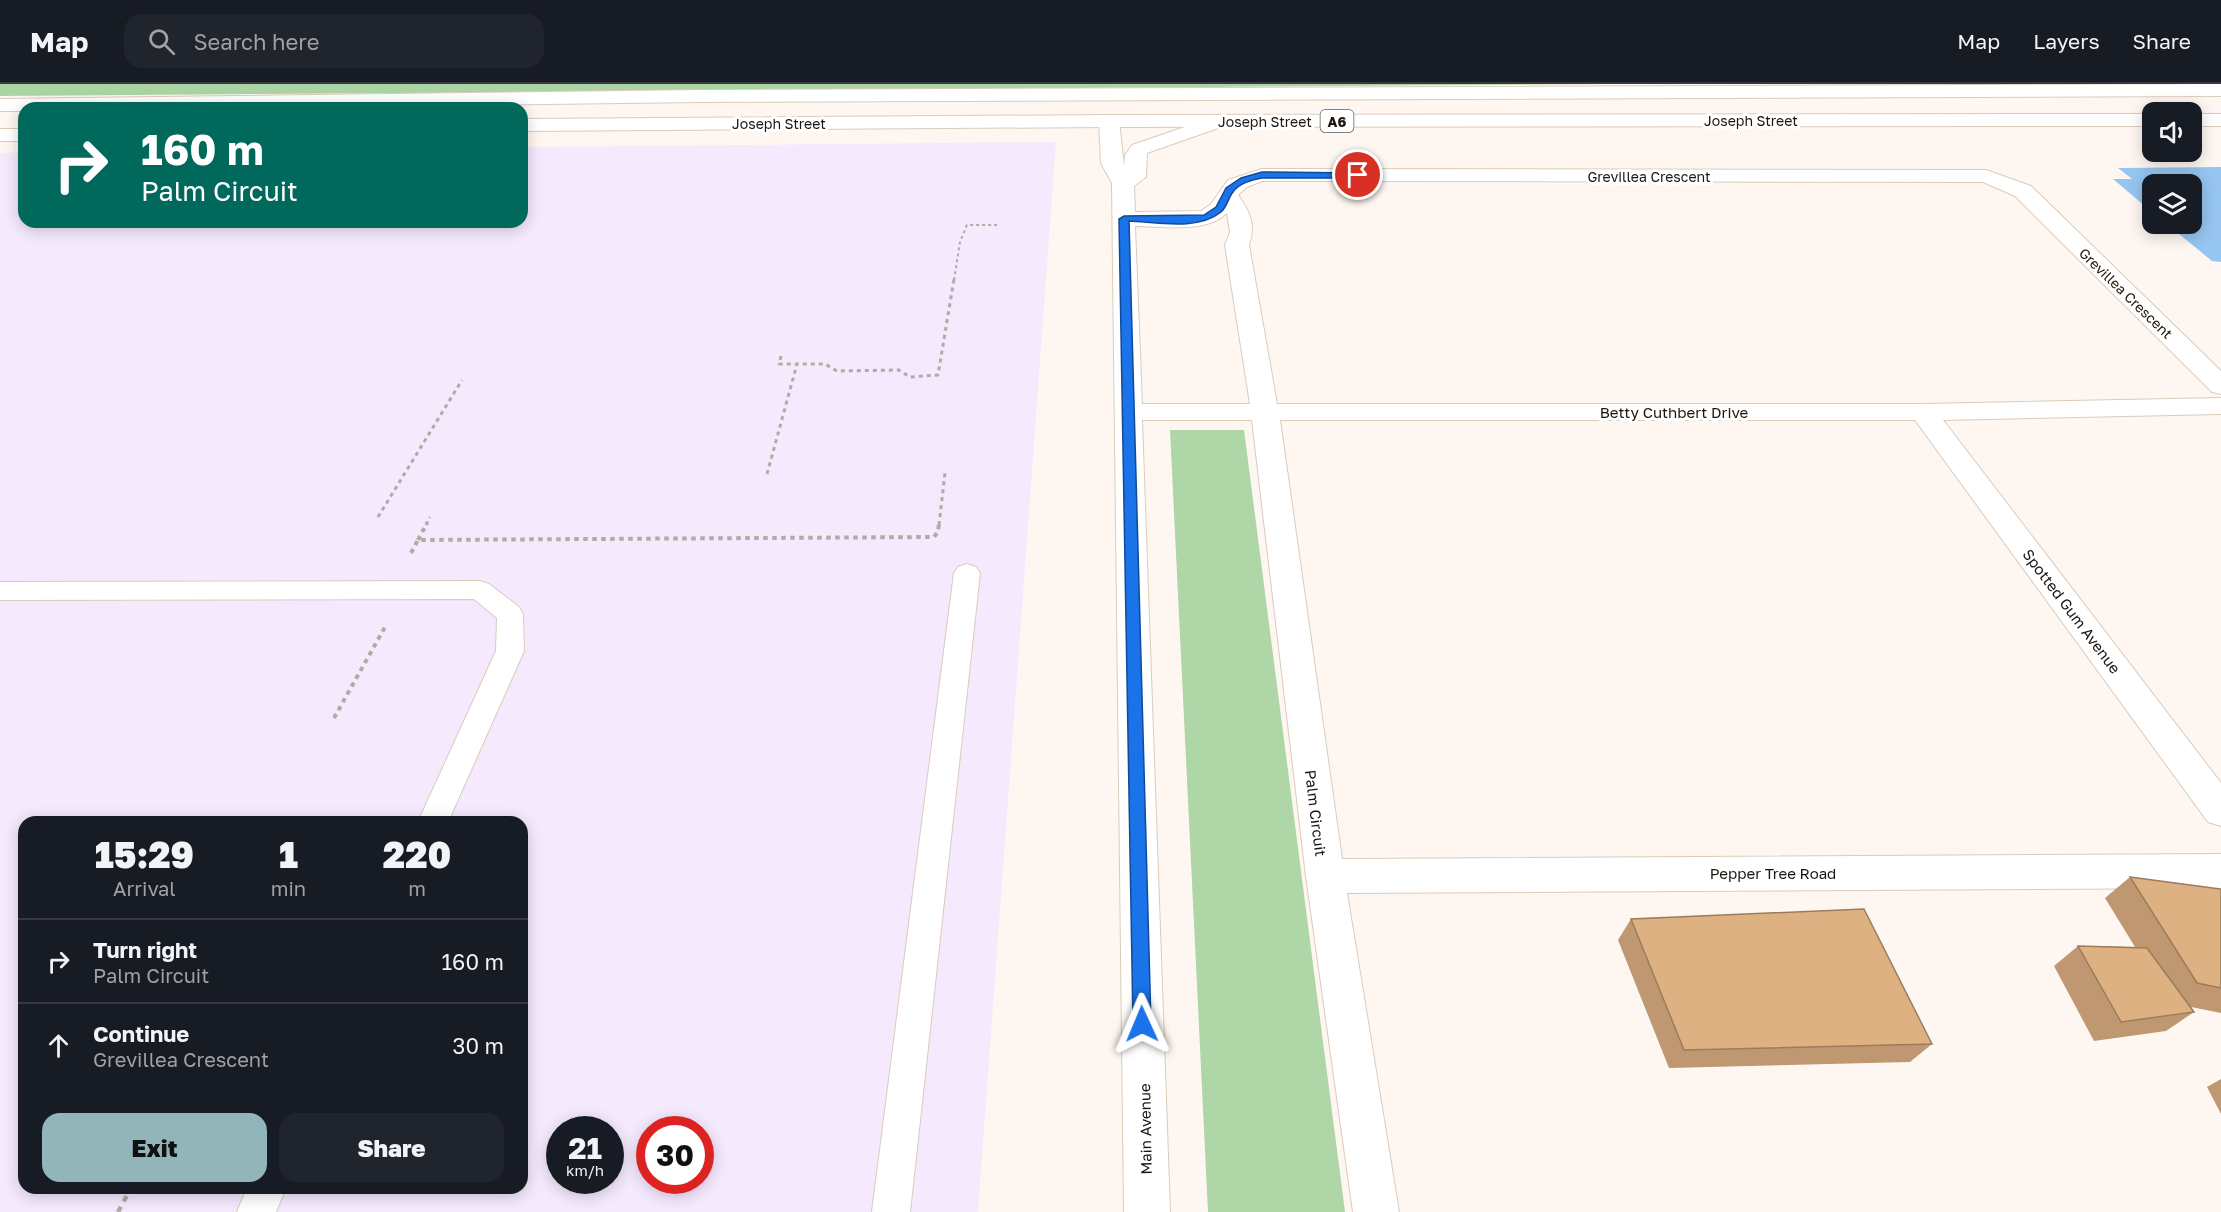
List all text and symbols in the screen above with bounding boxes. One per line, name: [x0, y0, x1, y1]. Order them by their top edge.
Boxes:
search box: [124, 14, 544, 68]
text: Map: [30, 25, 88, 58]
icon: search: [145, 25, 178, 58]
text: Search here: [193, 28, 319, 55]
text: Map: [1957, 28, 2000, 54]
text: Layers: [2033, 28, 2100, 54]
text: Share: [2133, 28, 2191, 54]
map controls: [2142, 102, 2202, 234]
button: sound: [2142, 102, 2202, 162]
road number: A6: [1320, 110, 1354, 132]
street label: Joseph Street: [1704, 112, 1798, 129]
street label: Joseph Street: [1218, 113, 1312, 130]
street label: Joseph Street: [732, 115, 826, 132]
text: 160 m: [141, 124, 264, 174]
icon: right: [42, 126, 120, 204]
pin: [1332, 149, 1383, 200]
icon: arrive: [1341, 158, 1374, 191]
street label: Grevillea Crescent: [1587, 168, 1711, 185]
button: layers: [2142, 174, 2202, 234]
text: Palm Circuit: [141, 175, 298, 207]
street label: Grevillea Crescent: [2076, 244, 2176, 342]
street label: Betty Cuthbert Drive: [1600, 403, 1749, 421]
street label: Spotted Gum Avenue: [2019, 545, 2125, 677]
street label: Palm Circuit: [1302, 769, 1330, 857]
text: 15:29: [95, 833, 194, 876]
text: 1: [279, 833, 298, 876]
text: 220: [383, 833, 451, 876]
street label: Pepper Tree Road: [1710, 864, 1836, 882]
text: Arrival: [113, 876, 176, 900]
text: min: [271, 876, 306, 900]
text: m: [408, 876, 426, 900]
text: Turn right: [93, 936, 197, 963]
icon: right: [42, 945, 75, 978]
text: 160 m: [441, 948, 504, 975]
text: Palm Circuit: [93, 963, 209, 987]
position arrow: [1110, 992, 1174, 1056]
text: Continue: [93, 1020, 189, 1047]
icon: ahead: [42, 1029, 75, 1062]
text: 30 m: [453, 1032, 504, 1059]
text: Grevillea Crescent: [93, 1047, 269, 1071]
street label: Main Avenue: [1135, 1083, 1155, 1175]
button: Exit: [42, 1113, 267, 1182]
button: Share: [279, 1113, 504, 1182]
speed limit sign: 30: [636, 1116, 714, 1194]
text: 21: [568, 1130, 602, 1166]
text: km/h: [566, 1161, 604, 1179]

